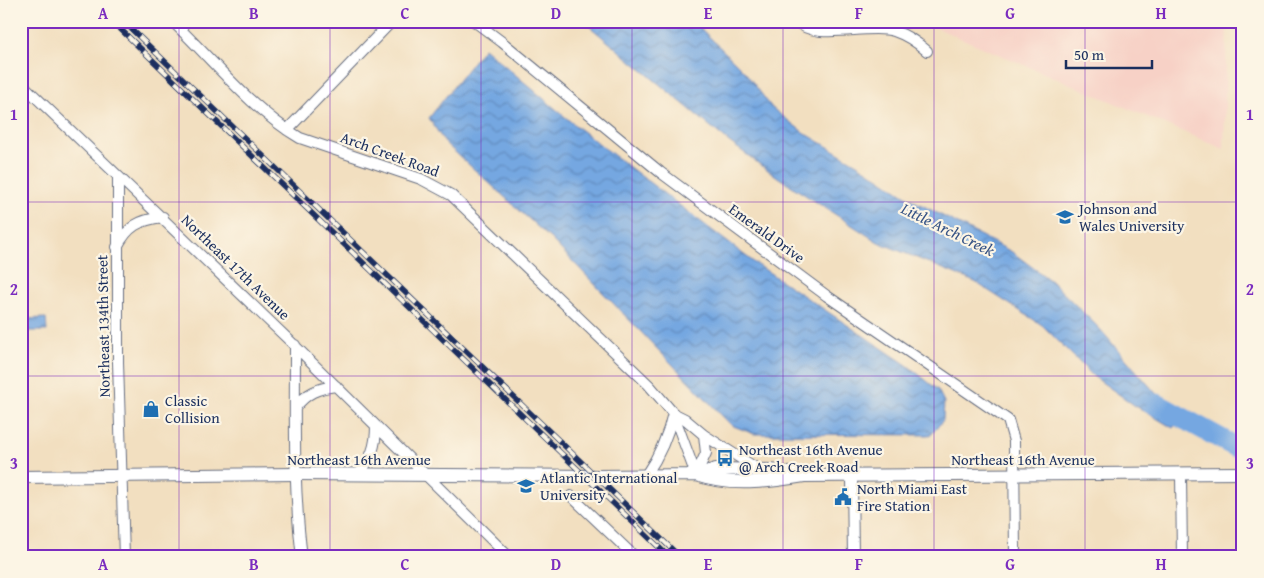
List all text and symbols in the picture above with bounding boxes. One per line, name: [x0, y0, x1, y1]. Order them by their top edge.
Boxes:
text: A: [98, 1, 109, 25]
text: B: [249, 1, 259, 25]
text: C: [400, 1, 410, 25]
text: D: [551, 1, 561, 25]
text: E: [704, 1, 713, 25]
text: F: [855, 1, 863, 25]
text: G: [1005, 1, 1015, 25]
text: H: [1155, 1, 1167, 25]
scale bar: [1066, 38, 1153, 70]
text: 50 m: [1074, 44, 1105, 65]
text: 1: [10, 102, 18, 126]
text: 1: [1246, 102, 1254, 126]
street label: Arch Creek Road: [338, 126, 442, 182]
water label: Little Arch Creek: [896, 196, 999, 262]
street label: Emerald Drive: [725, 198, 809, 268]
place label: Johnson and Wales University: [1077, 198, 1185, 236]
school or university icon: Johnson and Wales University: [1055, 207, 1075, 227]
street label: Northeast 17th Avenue: [177, 210, 295, 324]
street label: Northeast 134th Street: [91, 254, 115, 398]
text: 2: [10, 277, 18, 301]
text: 2: [1246, 277, 1254, 301]
place label: Classic Collision: [165, 390, 220, 428]
shop icon: Classic Collision: [141, 399, 161, 419]
place label: Northeast 16th Avenue @ Arch Creek Road: [739, 439, 883, 477]
bus stop icon: Northeast 16th Avenue @ Arch Creek Road: [715, 448, 735, 468]
street label: Northeast 16th Avenue: [287, 449, 431, 470]
street label: Northeast 16th Avenue: [951, 449, 1095, 470]
text: 3: [10, 451, 18, 475]
text: 3: [1246, 451, 1254, 475]
place label: Atlantic International University: [540, 467, 678, 505]
school or university icon: Atlantic International University: [516, 476, 536, 496]
place label: North Miami East Fire Station: [857, 478, 968, 516]
public building icon: North Miami East Fire Station: [833, 487, 853, 507]
text: A: [98, 552, 109, 576]
text: B: [249, 552, 259, 576]
text: C: [400, 552, 410, 576]
text: D: [551, 552, 561, 576]
text: E: [704, 552, 713, 576]
text: F: [855, 552, 863, 576]
text: G: [1005, 552, 1015, 576]
text: H: [1155, 552, 1167, 576]

